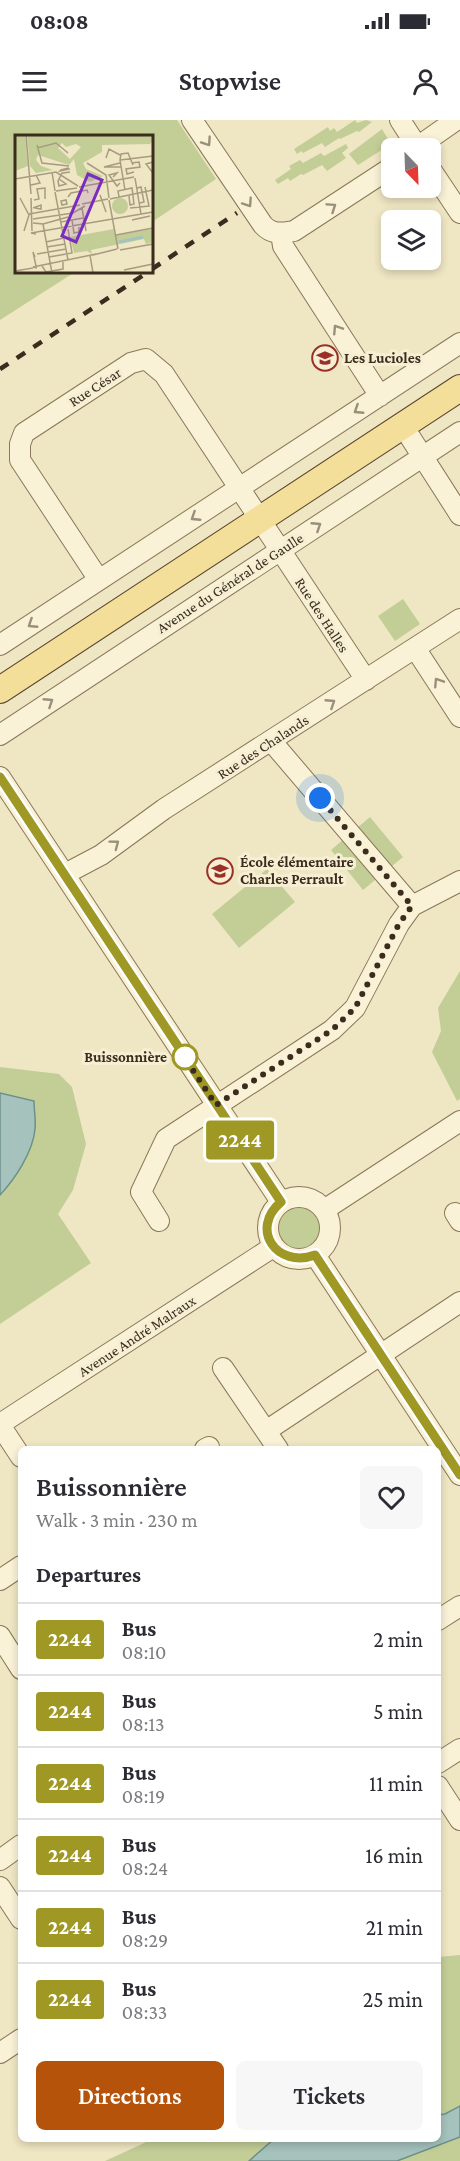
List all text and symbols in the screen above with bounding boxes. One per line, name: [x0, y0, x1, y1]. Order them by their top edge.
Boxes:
text: 08:08: [30, 9, 88, 34]
icon: menu: [18, 65, 51, 98]
icon: person: [409, 65, 442, 98]
text: Stopwise: [179, 66, 281, 96]
inset map: [15, 135, 153, 273]
one-way arrow: [200, 135, 211, 146]
north arrow: [381, 138, 441, 198]
map controls: [381, 138, 441, 270]
one-way arrow: [241, 196, 252, 207]
one-way arrow: [326, 203, 337, 214]
button: layers: [381, 210, 441, 270]
one-way arrow: [333, 325, 344, 336]
school or university icon: Les Lucioles: [310, 343, 340, 373]
place label: Les Lucioles: [344, 350, 421, 366]
street label: Rue César: [66, 364, 125, 410]
one-way arrow: [354, 403, 365, 414]
one-way arrow: [191, 510, 202, 521]
one-way arrow: [310, 522, 321, 533]
street label: Avenue du Général de Gaulle: [154, 529, 307, 636]
street label: Rue des Halles: [292, 575, 352, 655]
one-way arrow: [28, 617, 39, 628]
one-way arrow: [433, 678, 445, 688]
one-way arrow: [43, 698, 53, 710]
one-way arrow: [325, 699, 336, 710]
street label: Rue des Chalands: [215, 712, 312, 782]
your location: [305, 783, 335, 813]
one-way arrow: [109, 840, 120, 851]
place label: École élémentaire Charles Perrault: [240, 854, 353, 887]
school or university icon: École élémentaire Charles Perrault: [205, 856, 235, 886]
marker: Buissonnière: [172, 1044, 198, 1070]
place label: Buissonnière: [84, 1049, 167, 1065]
line badge: 2244: [198, 1120, 282, 1160]
text: 2244: [218, 1128, 262, 1152]
street label: Avenue André Malraux: [76, 1292, 198, 1380]
button: heart: [360, 1466, 423, 1529]
text: Buissonnière: [36, 1471, 187, 1502]
text: Walk · 3 min · 230 m: [36, 1509, 198, 1531]
text: Departures: [36, 1562, 141, 1587]
text: Bus: [122, 1616, 156, 1641]
text: 2244: [48, 1627, 92, 1651]
text: 2 min: [373, 1627, 423, 1652]
text: 08:10: [122, 1641, 166, 1663]
text: Bus: [122, 1688, 156, 1713]
text: 2244: [48, 1699, 92, 1723]
text: 5 min: [373, 1699, 423, 1724]
text: 08:13: [122, 1713, 165, 1735]
text: Bus: [122, 1760, 156, 1785]
text: 2244: [48, 1771, 92, 1795]
text: 11 min: [369, 1771, 423, 1796]
text: 08:19: [122, 1785, 165, 1807]
text: Bus: [122, 1832, 156, 1857]
text: 2244: [48, 1843, 92, 1867]
text: 16 min: [365, 1843, 423, 1868]
text: 08:24: [122, 1857, 168, 1879]
text: Bus: [122, 1904, 156, 1929]
text: 2244: [48, 1915, 92, 1939]
text: 21 min: [366, 1915, 423, 1940]
text: 08:29: [122, 1929, 168, 1951]
text: Bus: [122, 1976, 156, 2001]
text: 2244: [48, 1987, 92, 2011]
text: 25 min: [363, 1987, 423, 2012]
text: 08:33: [122, 2001, 167, 2023]
button: Directions: [36, 2061, 224, 2130]
button: Tickets: [236, 2061, 423, 2130]

